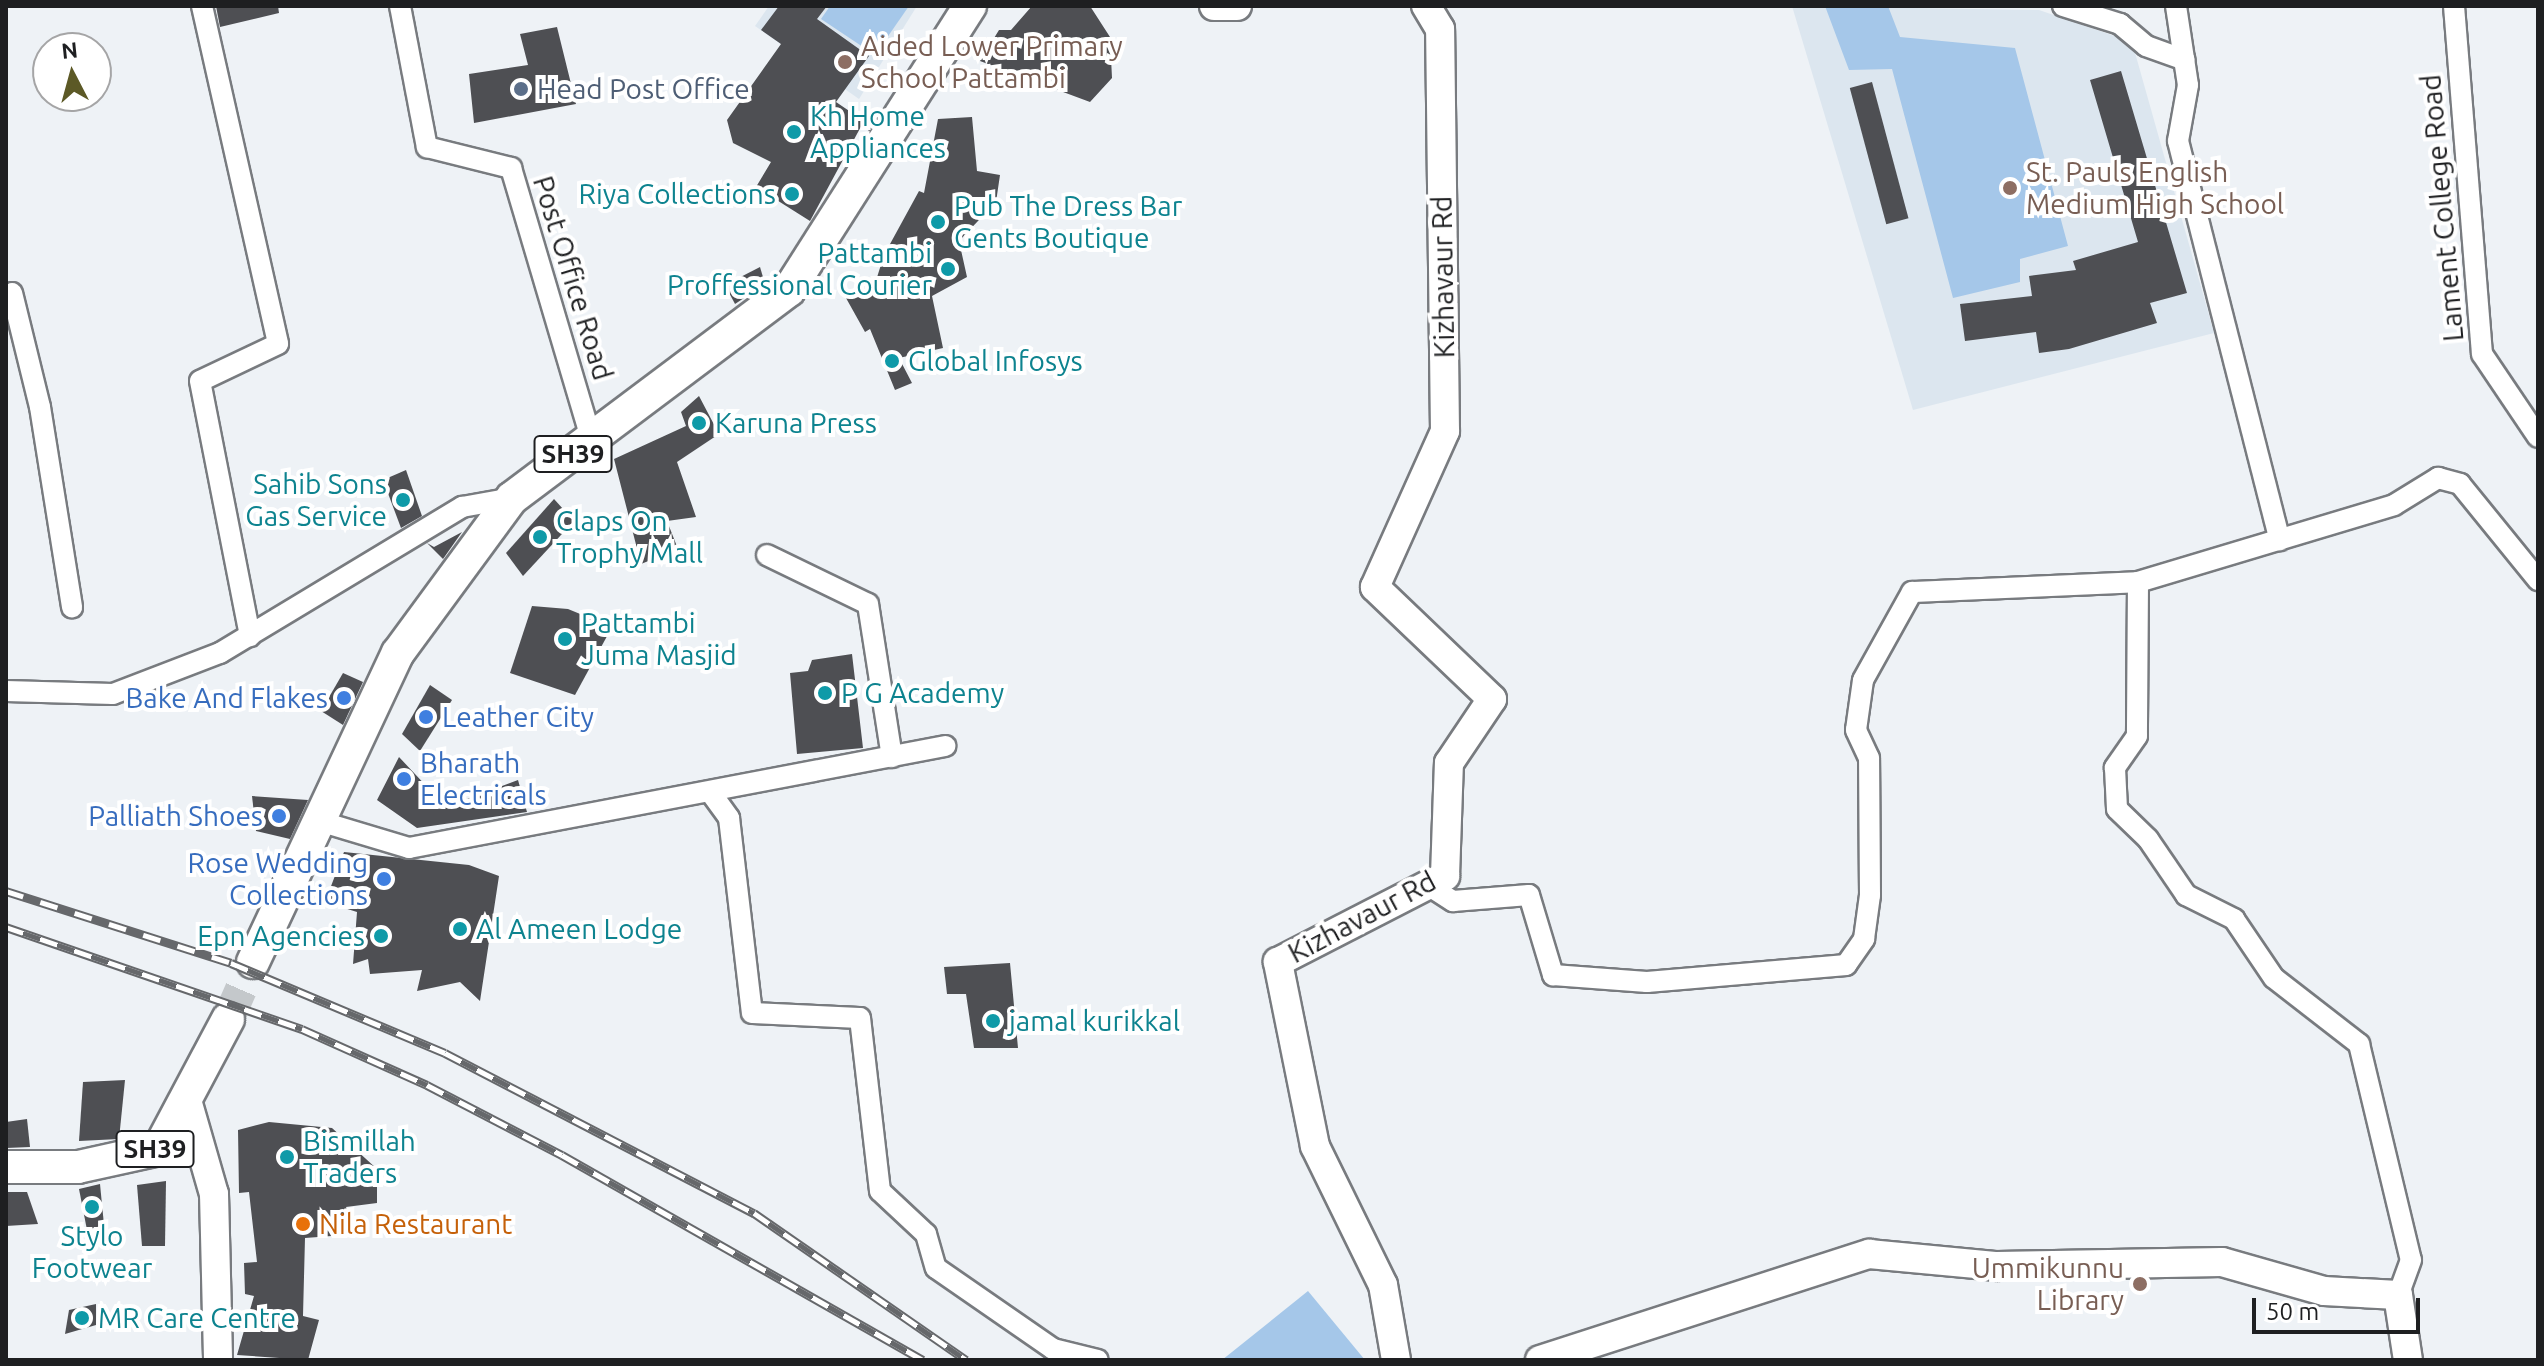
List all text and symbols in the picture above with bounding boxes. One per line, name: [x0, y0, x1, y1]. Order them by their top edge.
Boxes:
place label: Aided Lower Primary School Pattambi: [861, 29, 1123, 95]
north arrow: [32, 32, 112, 112]
text: N: [60, 36, 79, 63]
marker: Aided Lower Primary School Pattambi: [836, 53, 854, 71]
place label: Head Post Office: [537, 72, 750, 106]
street label: Lament College Road: [2414, 73, 2470, 343]
marker: Head Post Office: [512, 80, 530, 98]
place label: Kh Home Appliances: [810, 99, 946, 165]
marker: Kh Home Appliances: [785, 123, 803, 141]
place label: St. Pauls English Medium High School: [2026, 155, 2284, 221]
street label: Post Office Road: [526, 172, 620, 384]
place label: Riya Collections: [579, 177, 776, 211]
marker: St. Pauls English Medium High School: [2001, 179, 2019, 197]
marker: Riya Collections: [783, 185, 801, 203]
place label: Pub The Dress Bar Gents Boutique: [954, 189, 1182, 255]
street label: Kizhavaur Rd: [1425, 195, 1461, 359]
marker: Pub The Dress Bar Gents Boutique: [929, 213, 947, 231]
place label: Pattambi Proffessional Courier: [667, 236, 932, 302]
marker: Pattambi Proffessional Courier: [939, 260, 957, 278]
place label: Global Infosys: [908, 344, 1083, 378]
marker: Global Infosys: [883, 352, 901, 370]
place label: Karuna Press: [715, 406, 877, 440]
marker: Karuna Press: [690, 414, 708, 432]
road number: SH39: [533, 432, 613, 476]
place label: Sahib Sons Gas Service: [245, 467, 387, 533]
marker: Sahib Sons Gas Service: [394, 491, 412, 509]
place label: Claps On Trophy Mall: [556, 504, 703, 570]
marker: Claps On Trophy Mall: [531, 528, 549, 546]
place label: Pattambi Juma Masjid: [581, 606, 737, 672]
marker: Pattambi Juma Masjid: [556, 630, 574, 648]
place label: P G Academy: [841, 676, 1004, 710]
place label: Bake And Flakes: [126, 681, 328, 715]
marker: P G Academy: [816, 684, 834, 702]
marker: Bake And Flakes: [335, 689, 353, 707]
place label: Leather City: [442, 700, 594, 734]
marker: Leather City: [417, 708, 435, 726]
place label: Bharath Electricals: [420, 746, 547, 812]
marker: Bharath Electricals: [395, 770, 413, 788]
place label: Palliath Shoes: [88, 799, 263, 833]
marker: Palliath Shoes: [270, 807, 288, 825]
place label: Rose Wedding Collections: [188, 846, 368, 912]
street label: Kizhavaur Rd: [1282, 864, 1442, 970]
marker: Rose Wedding Collections: [375, 870, 393, 888]
place label: Al Ameen Lodge: [476, 912, 682, 946]
place label: Epn Agencies: [197, 919, 365, 953]
marker: Al Ameen Lodge: [451, 920, 469, 938]
marker: Epn Agencies: [372, 927, 390, 945]
place label: jamal kurikkal: [1009, 1004, 1180, 1038]
marker: jamal kurikkal: [984, 1012, 1002, 1030]
place label: Bismillah Traders: [303, 1124, 416, 1190]
road number: SH39: [115, 1127, 195, 1171]
marker: Bismillah Traders: [278, 1148, 296, 1166]
marker: Stylo Footwear: [83, 1198, 101, 1216]
place label: Nila Restaurant: [319, 1207, 512, 1241]
marker: Nila Restaurant: [294, 1215, 312, 1233]
place label: Stylo Footwear: [32, 1219, 152, 1285]
place label: Ummikunnu Library: [1972, 1251, 2124, 1317]
marker: Ummikunnu Library: [2131, 1275, 2149, 1293]
scale bar: [2256, 1282, 2424, 1332]
text: 50 m: [2266, 1298, 2319, 1325]
place label: MR Care Centre: [98, 1301, 296, 1335]
marker: MR Care Centre: [73, 1309, 91, 1327]

